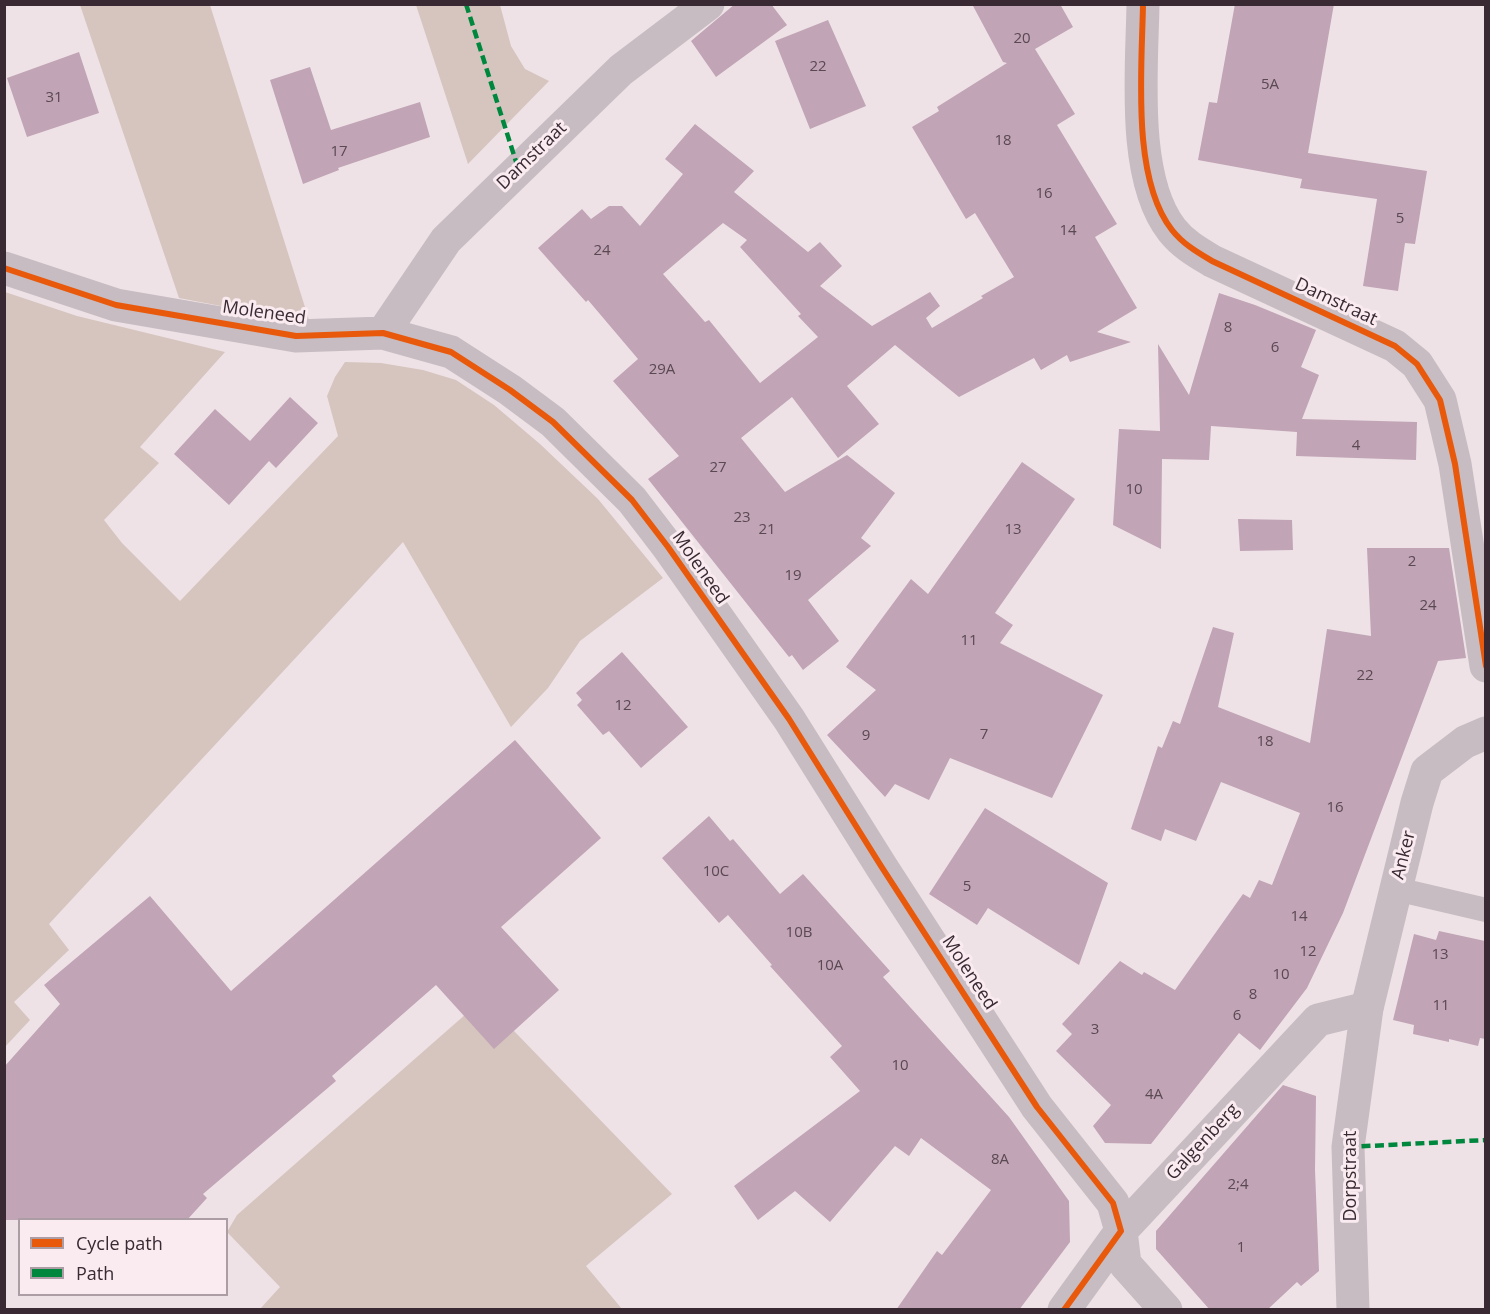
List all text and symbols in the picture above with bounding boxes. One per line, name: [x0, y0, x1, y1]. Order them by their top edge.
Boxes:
house number: 20: [1013, 30, 1031, 48]
house number: 22: [809, 58, 827, 76]
house number: 5A: [1261, 76, 1279, 94]
house number: 31: [45, 89, 63, 107]
street label: Damstraat: [493, 117, 571, 195]
house number: 18: [994, 132, 1012, 150]
house number: 17: [330, 143, 348, 161]
house number: 16: [1035, 185, 1053, 203]
house number: 5: [1396, 210, 1404, 228]
house number: 14: [1059, 222, 1077, 240]
house number: 24: [593, 242, 611, 260]
street label: Damstraat: [1291, 274, 1381, 330]
street label: Moleneed: [221, 296, 307, 330]
house number: 8: [1224, 319, 1232, 337]
house number: 6: [1271, 339, 1279, 357]
house number: 29A: [649, 361, 675, 379]
house number: 4: [1352, 437, 1360, 455]
house number: 27: [709, 459, 727, 477]
house number: 10: [1125, 481, 1143, 499]
house number: 23: [733, 509, 751, 527]
house number: 21: [758, 521, 776, 539]
house number: 13: [1004, 521, 1022, 539]
street label: Moleneed: [667, 527, 733, 609]
house number: 2: [1408, 553, 1416, 571]
house number: 19: [784, 567, 802, 585]
house number: 24: [1419, 597, 1437, 615]
house number: 11: [960, 632, 978, 650]
house number: 22: [1356, 667, 1374, 685]
house number: 12: [614, 697, 632, 715]
house number: 7: [980, 726, 988, 744]
house number: 9: [862, 727, 870, 745]
house number: 18: [1256, 733, 1274, 751]
house number: 16: [1326, 799, 1344, 817]
street label: Anker: [1388, 828, 1420, 882]
house number: 10C: [703, 863, 729, 881]
house number: 5: [963, 878, 971, 896]
house number: 14: [1290, 908, 1308, 926]
house number: 10B: [786, 924, 812, 942]
street label: Moleneed: [937, 932, 1001, 1014]
house number: 12: [1299, 943, 1317, 961]
house number: 13: [1431, 946, 1449, 964]
house number: 10A: [817, 957, 843, 975]
house number: 10: [1272, 966, 1290, 984]
house number: 8: [1249, 986, 1257, 1004]
house number: 11: [1432, 997, 1450, 1015]
house number: 6: [1233, 1007, 1241, 1025]
house number: 3: [1091, 1021, 1099, 1039]
house number: 10: [891, 1057, 909, 1075]
house number: 4A: [1145, 1086, 1163, 1104]
street label: Galgenberg: [1162, 1099, 1244, 1185]
street label: Dorpstraat: [1340, 1130, 1362, 1222]
house number: 8A: [991, 1151, 1009, 1169]
house number: 2;4: [1227, 1176, 1249, 1194]
legend: [18, 1218, 228, 1296]
text: Cycle path: [76, 1231, 163, 1255]
house number: 1: [1237, 1239, 1245, 1257]
text: Path: [76, 1261, 114, 1285]

